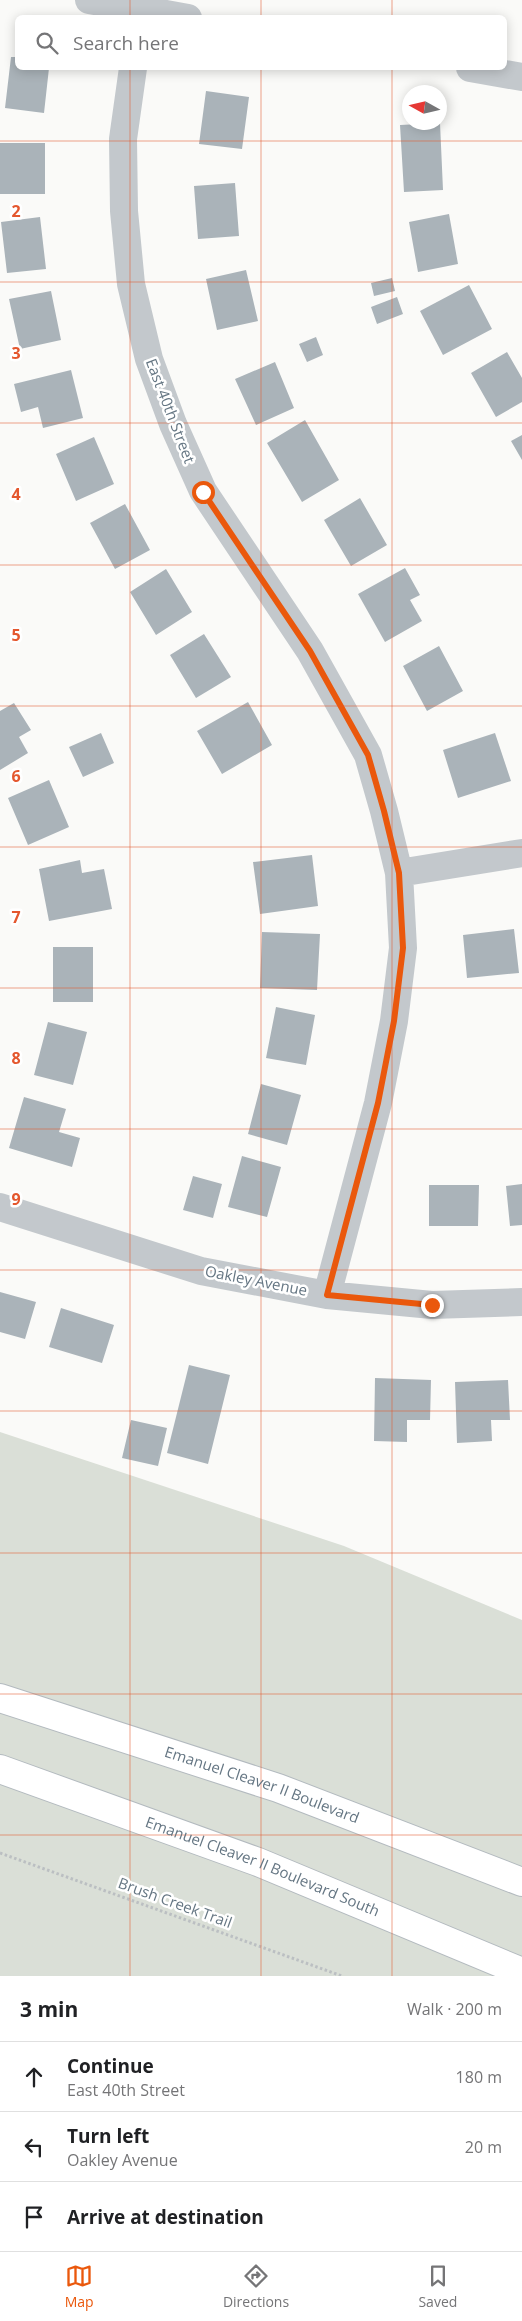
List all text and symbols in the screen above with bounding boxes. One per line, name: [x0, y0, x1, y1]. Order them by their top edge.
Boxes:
search box: [15, 15, 507, 70]
icon: search: [33, 29, 61, 57]
text: Search here: [73, 30, 179, 56]
north arrow: [402, 85, 447, 130]
text: 2: [11, 200, 21, 222]
text: 3: [11, 342, 21, 364]
street label: East 40th Street: [142, 355, 200, 466]
route start: [192, 481, 215, 504]
text: 4: [11, 483, 21, 505]
text: 5: [11, 624, 21, 646]
text: 6: [11, 765, 21, 787]
text: 7: [11, 906, 21, 928]
text: 8: [11, 1047, 21, 1069]
text: 9: [11, 1188, 21, 1210]
street label: Oakley Avenue: [203, 1260, 309, 1300]
route end: [421, 1294, 444, 1317]
street label: Emanuel Cleaver II Boulevard: [162, 1741, 362, 1827]
street label: Emanuel Cleaver II Boulevard South: [143, 1811, 383, 1921]
street label: Brush Creek Trail: [116, 1872, 235, 1932]
text: 3 min: [20, 1995, 78, 2023]
text: Walk · 200 m: [407, 1998, 502, 2020]
text: Continue: [67, 2053, 154, 2079]
icon: ahead: [20, 2063, 48, 2091]
text: 180 m: [456, 2066, 502, 2088]
text: East 40th Street: [67, 2079, 185, 2101]
text: Turn left: [67, 2123, 149, 2149]
icon: left: [20, 2133, 48, 2161]
text: 20 m: [465, 2136, 502, 2158]
text: Oakley Avenue: [67, 2149, 178, 2171]
icon: arrive: [20, 2203, 48, 2231]
text: Arrive at destination: [67, 2204, 264, 2230]
tab: Map: [65, 2262, 94, 2311]
tab: Directions: [223, 2262, 289, 2311]
tab: Saved: [418, 2262, 457, 2311]

